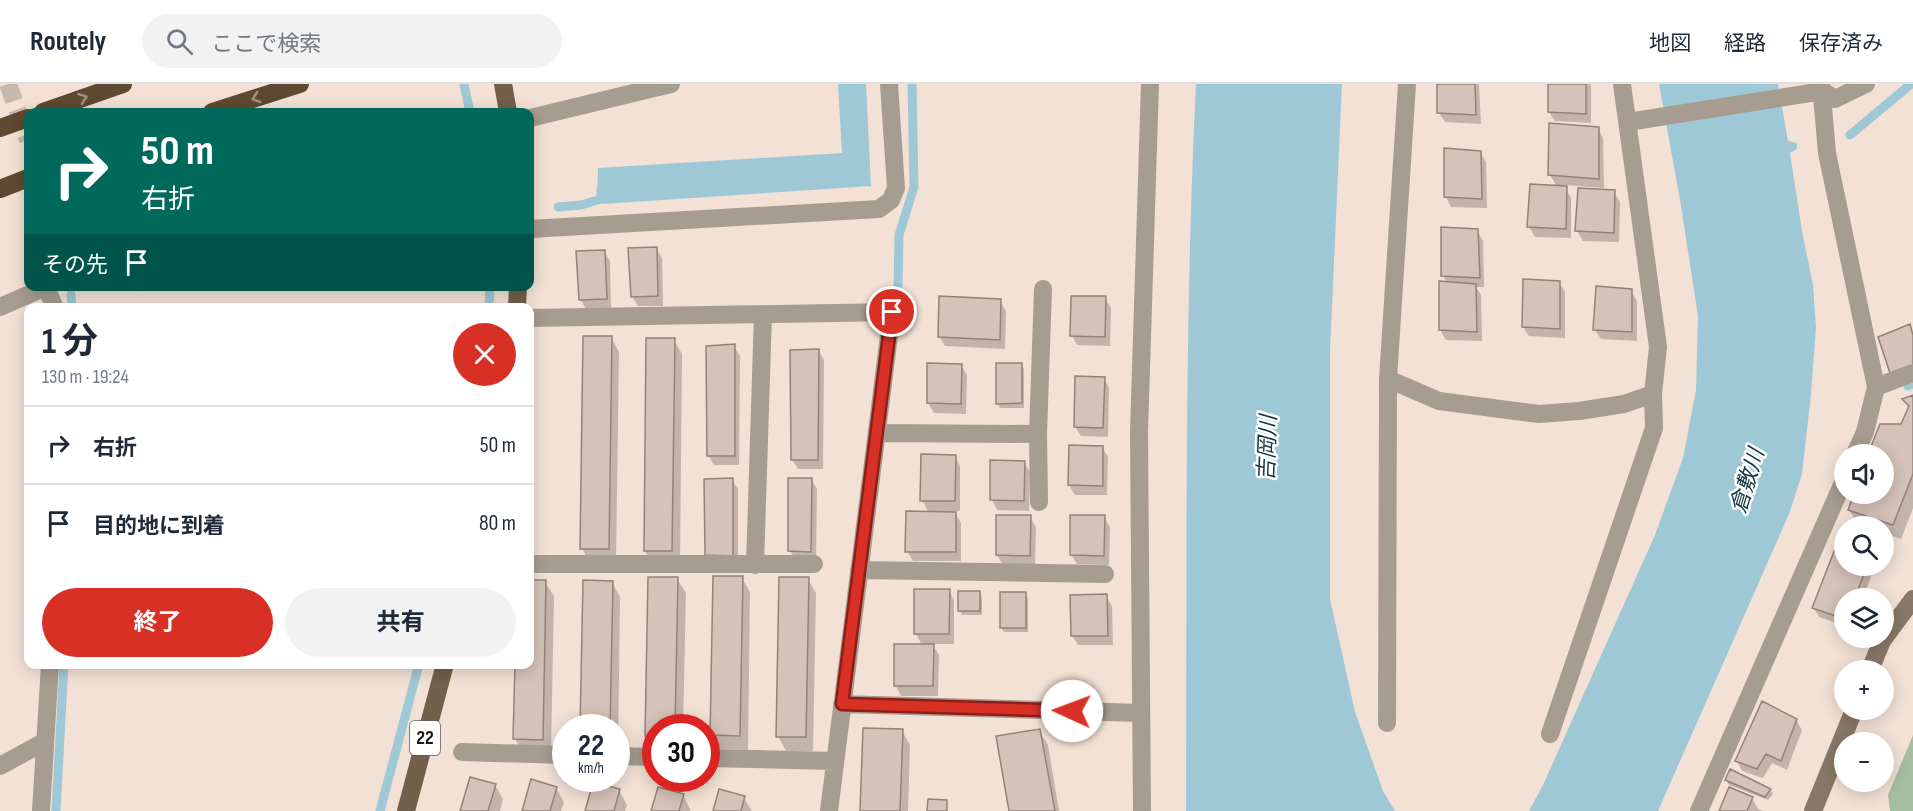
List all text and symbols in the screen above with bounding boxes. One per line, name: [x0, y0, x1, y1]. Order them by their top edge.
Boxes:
search box: [142, 14, 562, 68]
text: Routely: [30, 25, 106, 58]
icon: search: [163, 25, 196, 58]
text: ここで検索: [211, 31, 321, 58]
text: 地図: [1649, 31, 1691, 56]
text: 経路: [1724, 31, 1766, 56]
text: 保存済み: [1799, 31, 1883, 56]
one-way arrow: [251, 91, 262, 103]
one-way arrow: [77, 93, 88, 106]
text: 50 m: [141, 126, 214, 177]
icon: right: [42, 132, 120, 210]
text: 右折: [141, 184, 195, 216]
icon: arrive: [120, 246, 153, 279]
text: その先: [42, 252, 108, 279]
pin: [866, 286, 917, 337]
icon: arrive: [875, 295, 908, 328]
text: 1 分: [42, 321, 98, 364]
button: close: [453, 323, 516, 386]
text: 130 m · 19:24: [42, 365, 129, 389]
water label: 吉岡川: [1253, 413, 1283, 481]
icon: right: [42, 429, 75, 462]
text: 50 m: [480, 432, 516, 459]
text: 右折: [93, 435, 137, 462]
water label: 倉敷川: [1725, 444, 1771, 517]
map controls: [1834, 444, 1894, 792]
button: sound: [1834, 444, 1894, 504]
icon: arrive: [42, 507, 75, 540]
text: 80 m: [479, 510, 516, 537]
text: 目的地に到着: [93, 513, 225, 540]
button: search: [1834, 516, 1894, 576]
button: 終了: [42, 588, 273, 657]
button: 共有: [285, 588, 516, 657]
button: layers: [1834, 588, 1894, 648]
button: +: [1834, 660, 1894, 720]
position arrow: [1040, 679, 1104, 743]
speed limit sign: 30: [642, 714, 720, 792]
road number: 22: [410, 721, 440, 755]
text: 22: [578, 728, 604, 764]
button: −: [1834, 732, 1894, 792]
text: km/h: [578, 759, 604, 778]

